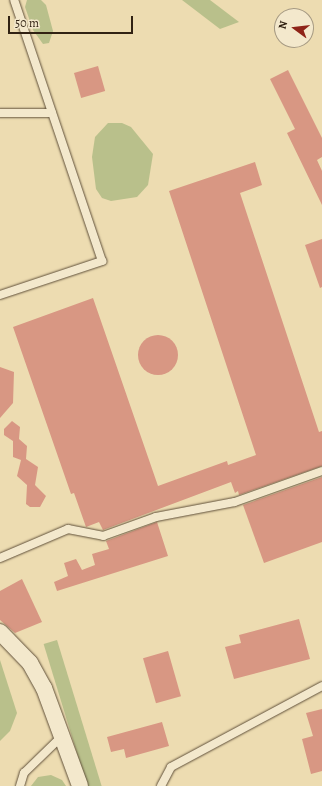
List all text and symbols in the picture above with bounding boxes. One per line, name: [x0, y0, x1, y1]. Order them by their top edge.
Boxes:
scale bar: [10, 8, 135, 34]
north arrow: [274, 8, 314, 48]
text: 50 m: [15, 15, 39, 31]
text: N: [275, 19, 291, 31]

